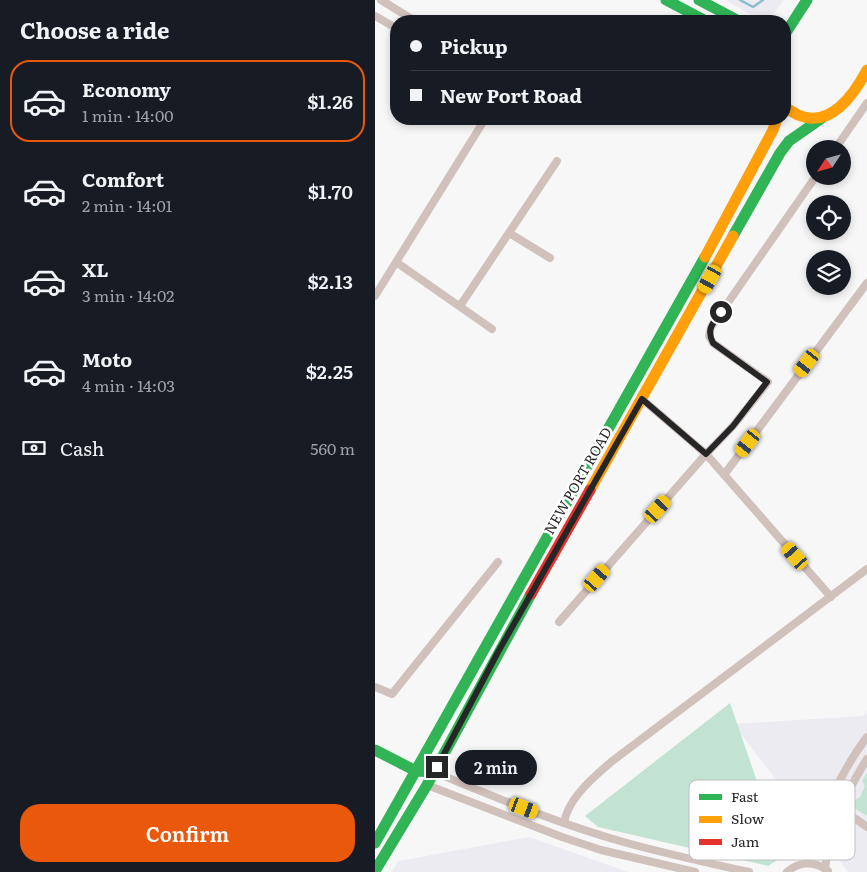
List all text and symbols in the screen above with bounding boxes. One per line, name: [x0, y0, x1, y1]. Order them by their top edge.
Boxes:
text: Choose a ride: [20, 13, 169, 46]
text: Pickup: [440, 32, 508, 60]
text: Economy: [82, 75, 171, 103]
icon: car: [22, 79, 67, 124]
text: New Port Road: [440, 81, 582, 109]
text: $1.26: [307, 87, 353, 115]
text: 1 min · 14:00: [82, 103, 173, 127]
north arrow: [806, 140, 851, 185]
map controls: [806, 140, 851, 295]
text: Comfort: [82, 165, 164, 193]
icon: car: [22, 169, 67, 214]
text: $1.70: [308, 177, 353, 205]
text: 2 min · 14:01: [82, 193, 172, 217]
button: locate: [806, 195, 851, 240]
button: layers: [806, 250, 851, 295]
text: XL: [82, 255, 109, 283]
icon: car: [22, 259, 67, 304]
car: [696, 262, 723, 296]
text: $2.13: [307, 267, 353, 295]
text: 3 min · 14:02: [82, 283, 174, 307]
route start: [710, 301, 732, 323]
text: Moto: [82, 345, 132, 373]
car: [791, 347, 822, 379]
icon: car: [22, 349, 67, 394]
text: $2.25: [306, 357, 353, 385]
text: 4 min · 14:03: [82, 373, 175, 397]
street label: NEW PORT ROAD: [538, 423, 616, 538]
car: [732, 427, 763, 459]
icon: cash: [20, 434, 48, 462]
text: Cash: [60, 434, 104, 462]
text: 560 m: [310, 436, 355, 460]
car: [642, 493, 673, 525]
car: [779, 540, 810, 572]
car: [581, 562, 612, 594]
callout: 2 min: [455, 750, 537, 784]
text: 2 min: [474, 755, 518, 779]
route end: [426, 756, 448, 778]
legend: [689, 780, 855, 860]
text: Fast: [731, 786, 759, 806]
car: [507, 796, 540, 820]
button: Confirm: [20, 804, 355, 862]
text: Slow: [731, 808, 764, 828]
text: Jam: [731, 831, 760, 851]

